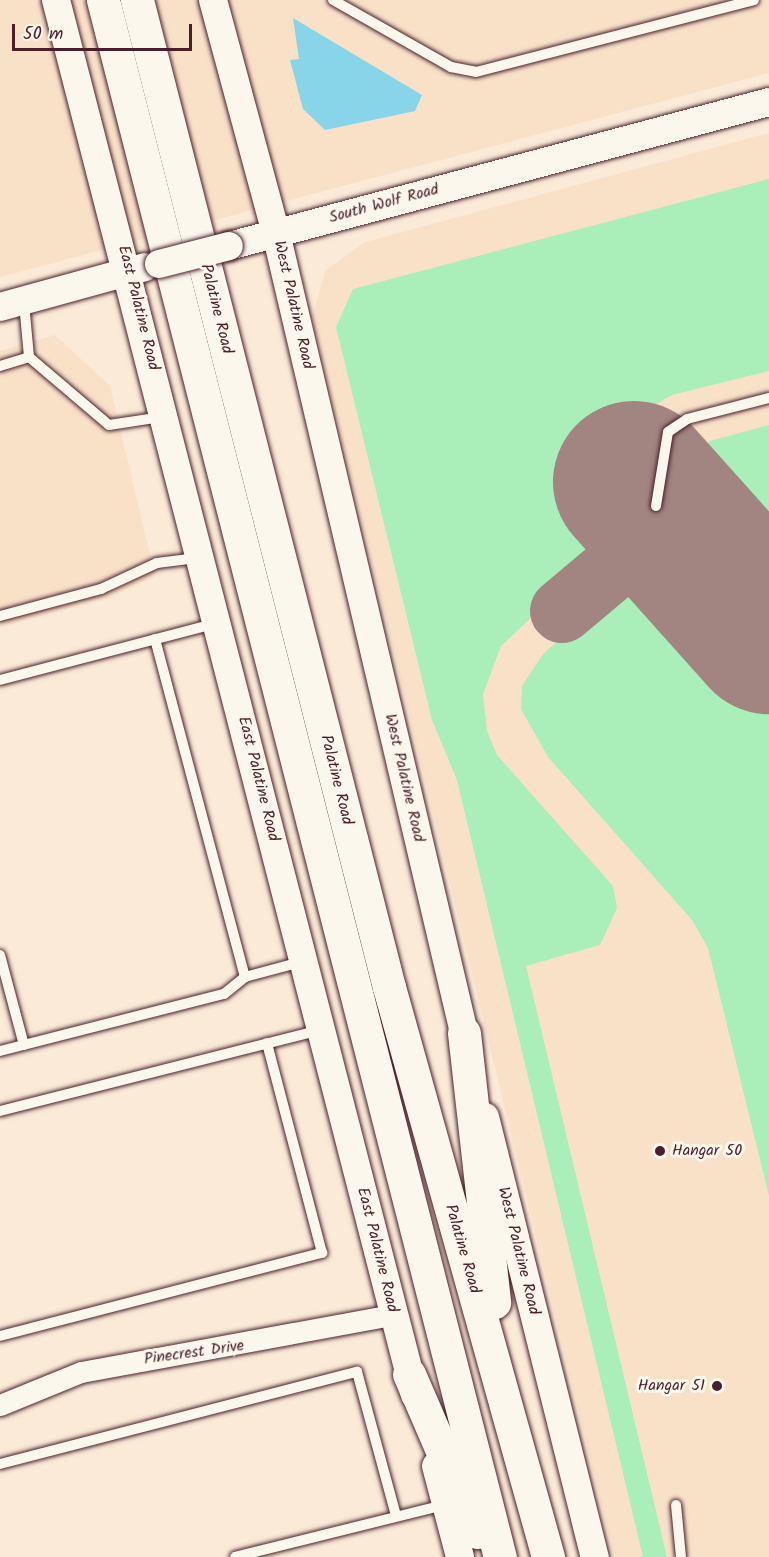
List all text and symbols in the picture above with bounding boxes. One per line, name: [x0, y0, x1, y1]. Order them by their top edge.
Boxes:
scale bar: [15, 12, 195, 50]
text: 50 m: [23, 20, 63, 49]
street label: South Wolf Road: [327, 180, 441, 228]
street label: West Palatine Road: [269, 239, 317, 371]
street label: East Palatine Road: [113, 244, 163, 372]
street label: Palatine Road: [196, 262, 236, 356]
street label: West Palatine Road: [380, 712, 428, 844]
street label: East Palatine Road: [233, 715, 283, 843]
street label: Palatine Road: [316, 733, 356, 827]
place label: Hangar 50: [672, 1141, 742, 1161]
marker: Hangar 50: [653, 1144, 667, 1158]
street label: West Palatine Road: [493, 1185, 543, 1317]
street label: East Palatine Road: [352, 1186, 402, 1314]
street label: Palatine Road: [440, 1202, 484, 1296]
street label: Pinecrest Drive: [143, 1336, 245, 1370]
place label: Hangar 51: [638, 1376, 705, 1396]
marker: Hangar 51: [710, 1379, 724, 1393]

